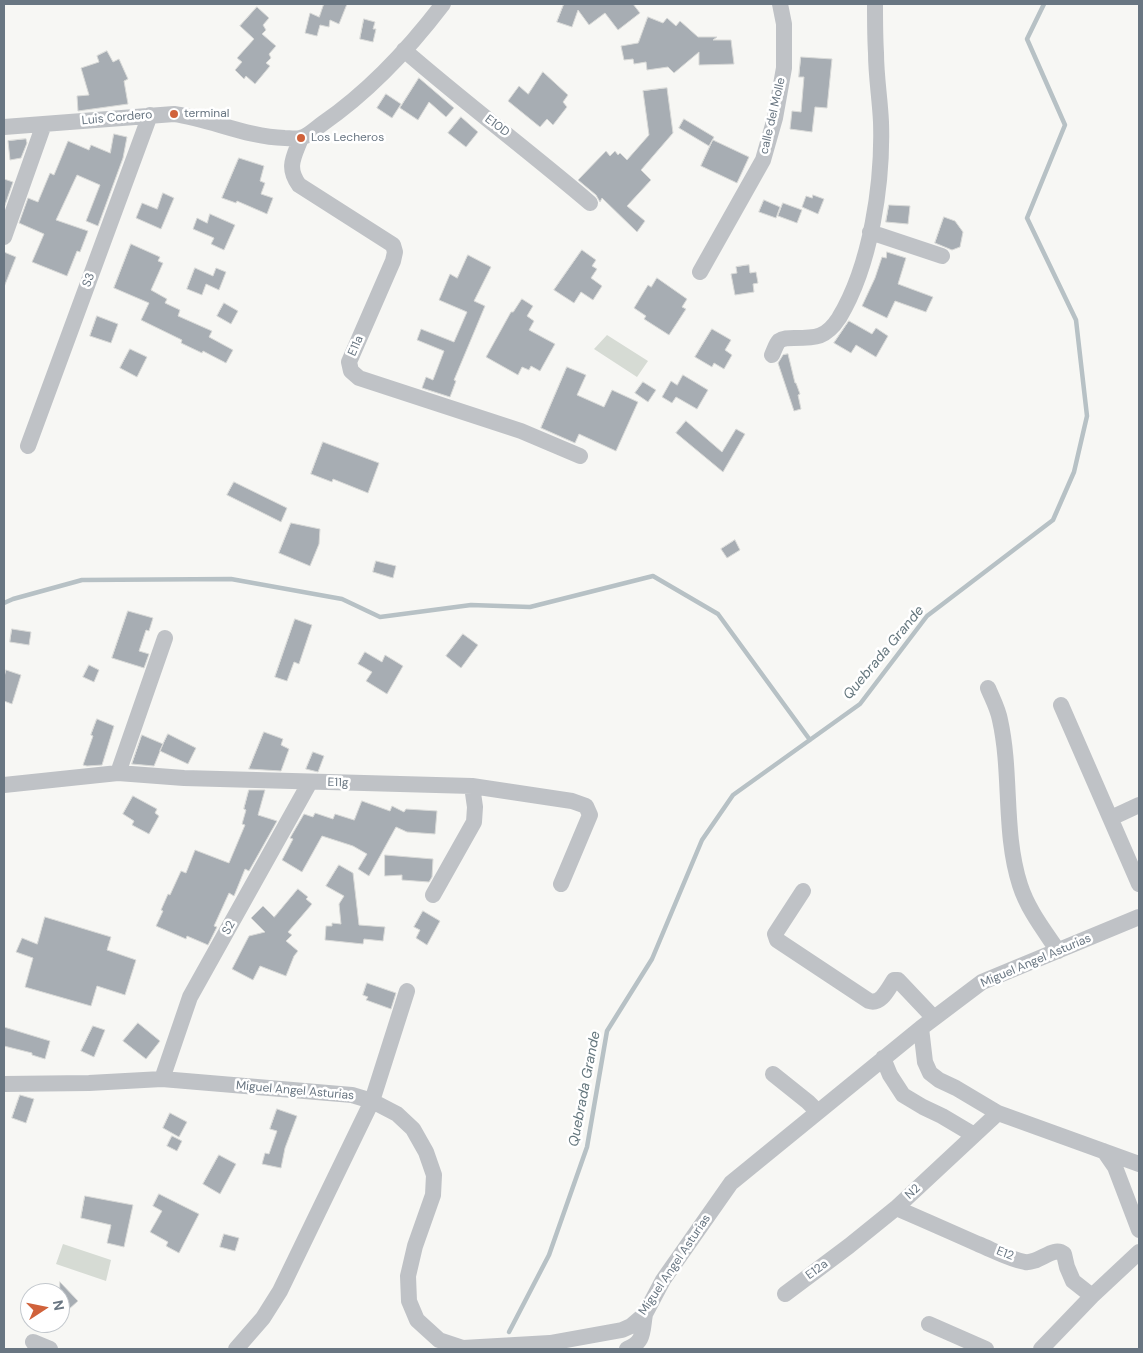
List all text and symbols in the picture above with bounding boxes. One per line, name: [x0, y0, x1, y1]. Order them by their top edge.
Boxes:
street label: calle del Molle: [757, 76, 789, 156]
place label: terminal: [184, 107, 229, 121]
street label: Luis Cordero: [81, 108, 153, 128]
marker: terminal: [168, 108, 180, 120]
street label: E10D: [482, 112, 512, 140]
place label: Los Lecheros: [311, 131, 384, 145]
marker: Los Lecheros: [295, 132, 307, 144]
street label: S3: [80, 271, 98, 289]
street label: E11a: [345, 334, 367, 358]
water label: Quebrada Grande: [840, 603, 928, 703]
street label: E11g: [327, 776, 349, 790]
street label: S2: [219, 918, 239, 938]
street label: Miguel Angel Asturias: [979, 931, 1093, 991]
water label: Quebrada Grande: [566, 1030, 604, 1148]
street label: Miguel Angel Asturias: [235, 1079, 355, 1103]
street label: N2: [903, 1182, 923, 1202]
street label: Miguel Angel Asturias: [636, 1212, 714, 1318]
street label: E12: [994, 1244, 1016, 1264]
street label: E12a: [803, 1257, 831, 1283]
north arrow: [20, 1283, 70, 1333]
text: N: [49, 1299, 69, 1312]

